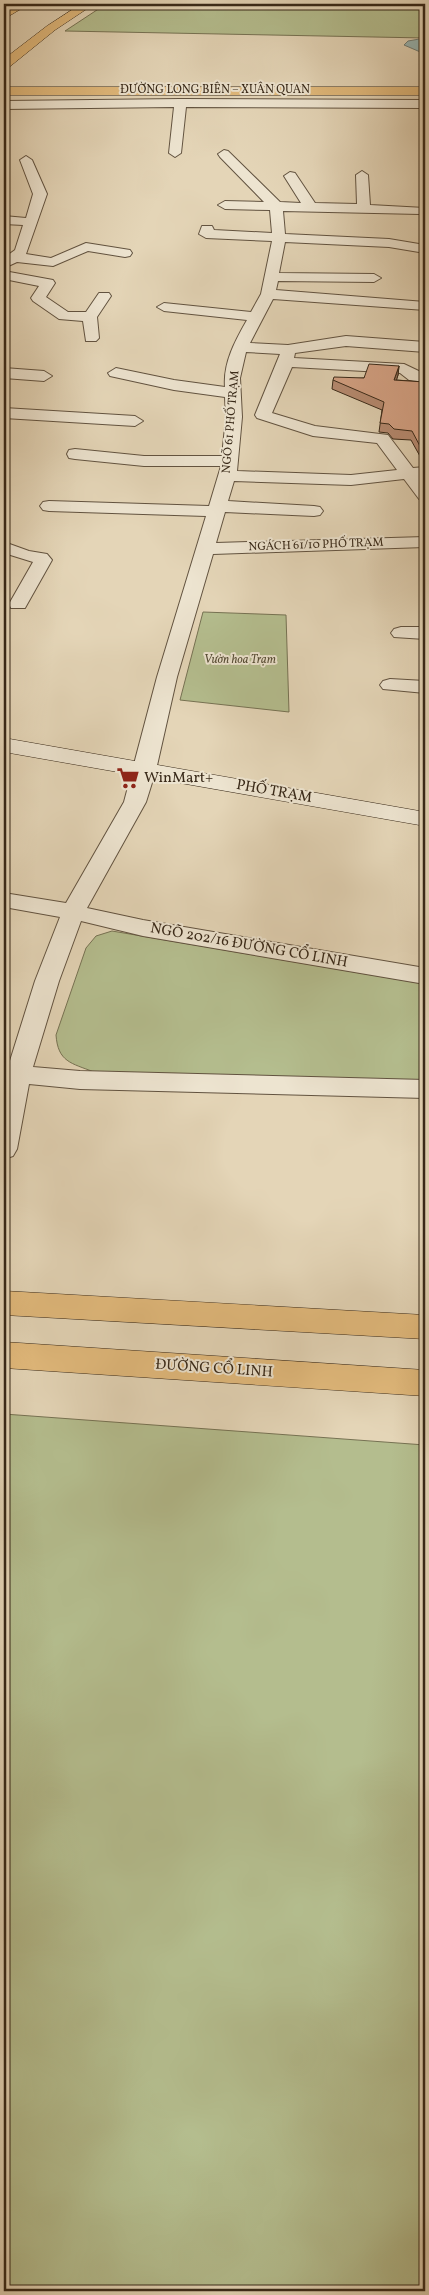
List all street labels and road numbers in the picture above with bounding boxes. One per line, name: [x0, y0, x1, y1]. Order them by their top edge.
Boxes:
street label: ĐƯỜNG LONG BIÊN – XUÂN QUAN: [120, 81, 310, 98]
street label: NGÕ 61 PHỐ TRẠM: [217, 370, 243, 474]
street label: NGÁCH 61/10 PHỐ TRẠM: [248, 533, 384, 555]
street label: PHỐ TRẠM: [234, 774, 314, 809]
street label: NGÕ 202/16 ĐƯỜNG CỔ LINH: [149, 916, 350, 974]
street label: ĐƯỜNG CỔ LINH: [155, 1352, 274, 1384]

